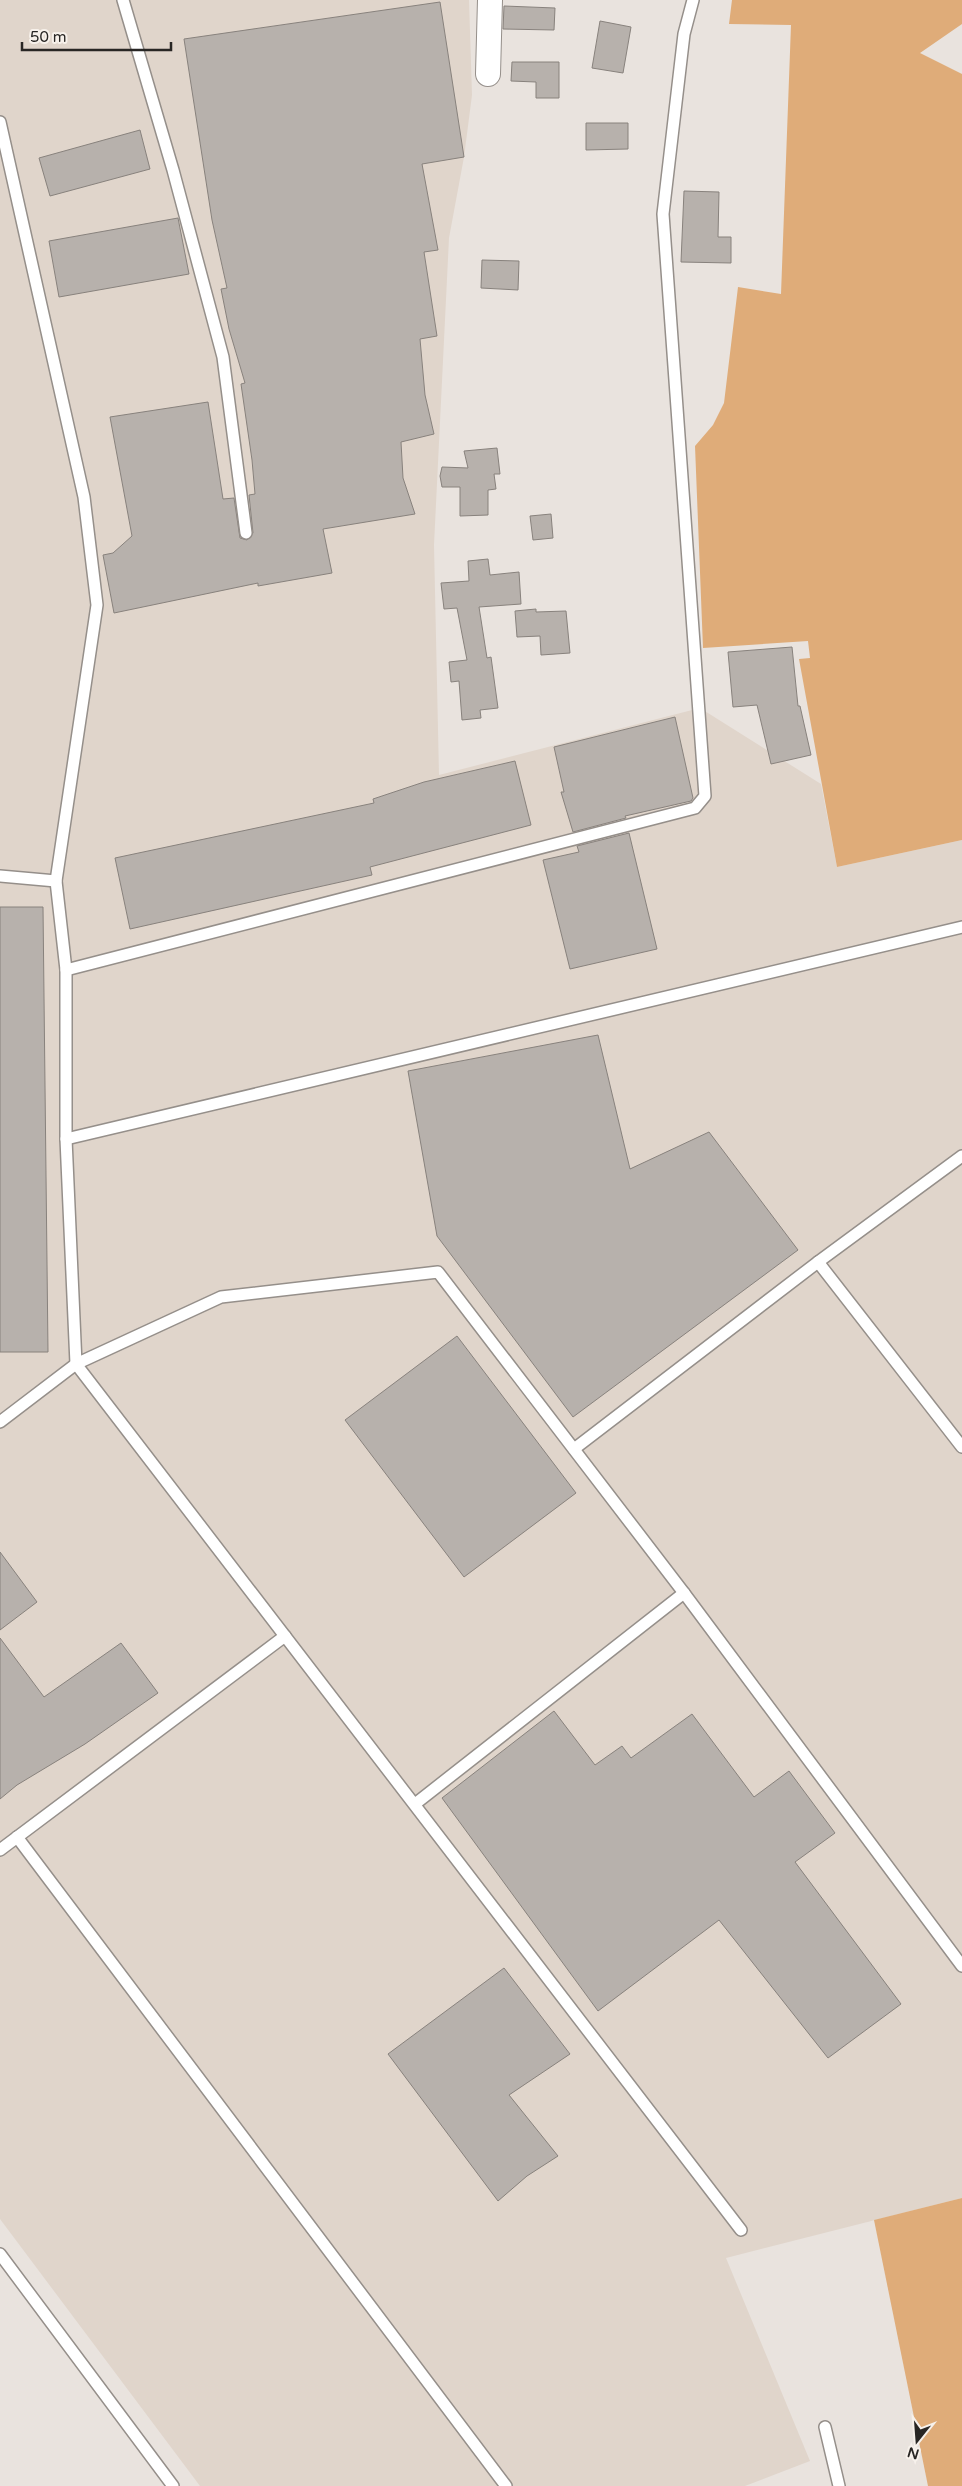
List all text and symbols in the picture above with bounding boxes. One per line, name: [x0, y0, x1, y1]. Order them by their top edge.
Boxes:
scale bar: [22, 20, 171, 52]
text: 50 m: [30, 28, 67, 46]
north arrow: [892, 2416, 942, 2466]
text: N: [905, 2443, 921, 2463]

